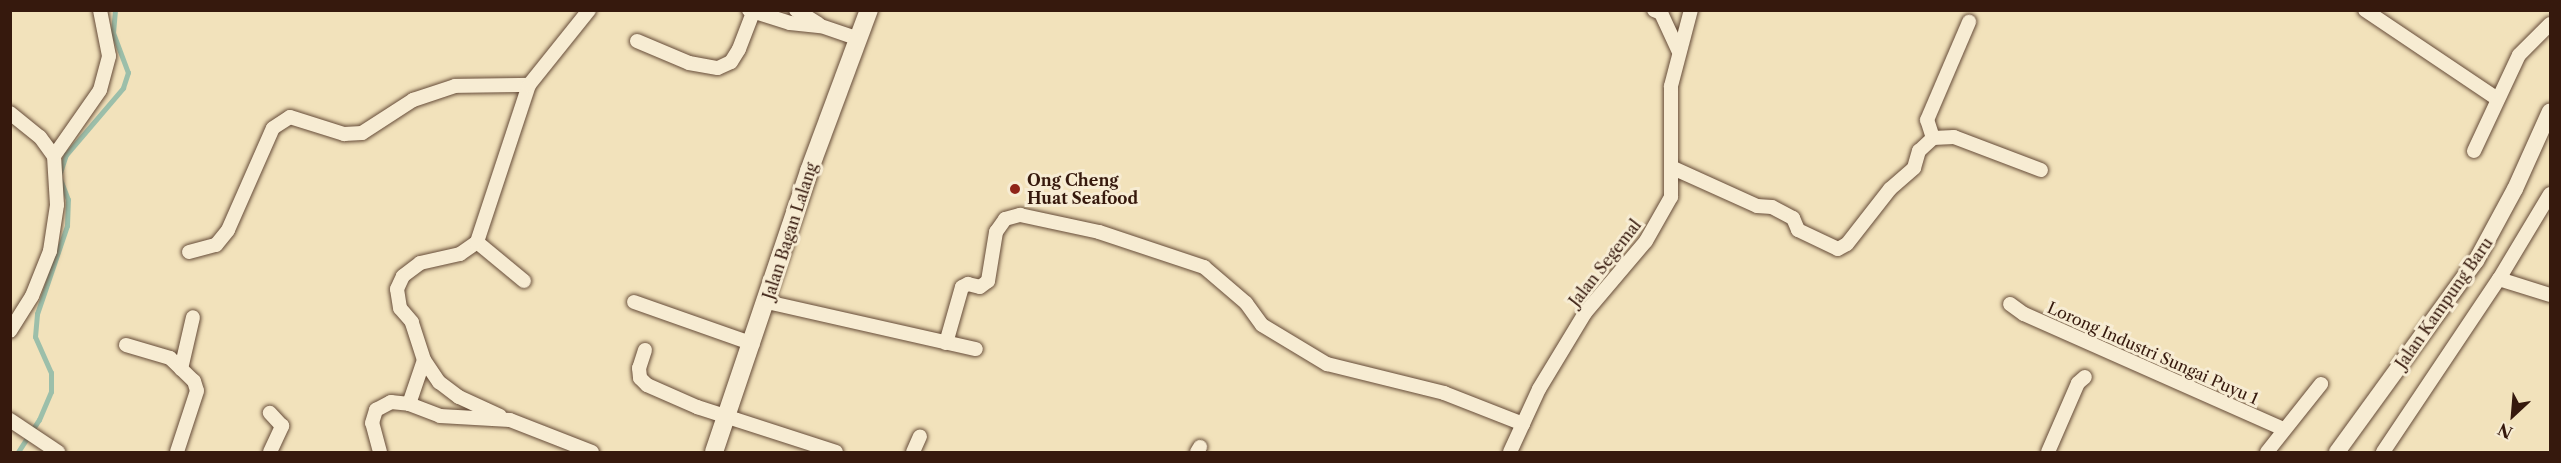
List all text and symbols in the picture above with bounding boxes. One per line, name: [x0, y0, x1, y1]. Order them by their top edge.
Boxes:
street label: Jalan Bagan Lalang: [759, 160, 821, 302]
place label: Ong Cheng Huat Seafood: [1027, 170, 1138, 208]
marker: Ong Cheng Huat Seafood: [1008, 182, 1022, 196]
street label: Jalan Segemal: [1565, 216, 1645, 310]
street label: Jalan Kampung Baru: [2391, 234, 2497, 372]
street label: Lorong Industri Sungai Puyu 1: [2045, 298, 2261, 408]
north arrow: [2483, 385, 2543, 445]
text: N: [2494, 419, 2516, 443]

